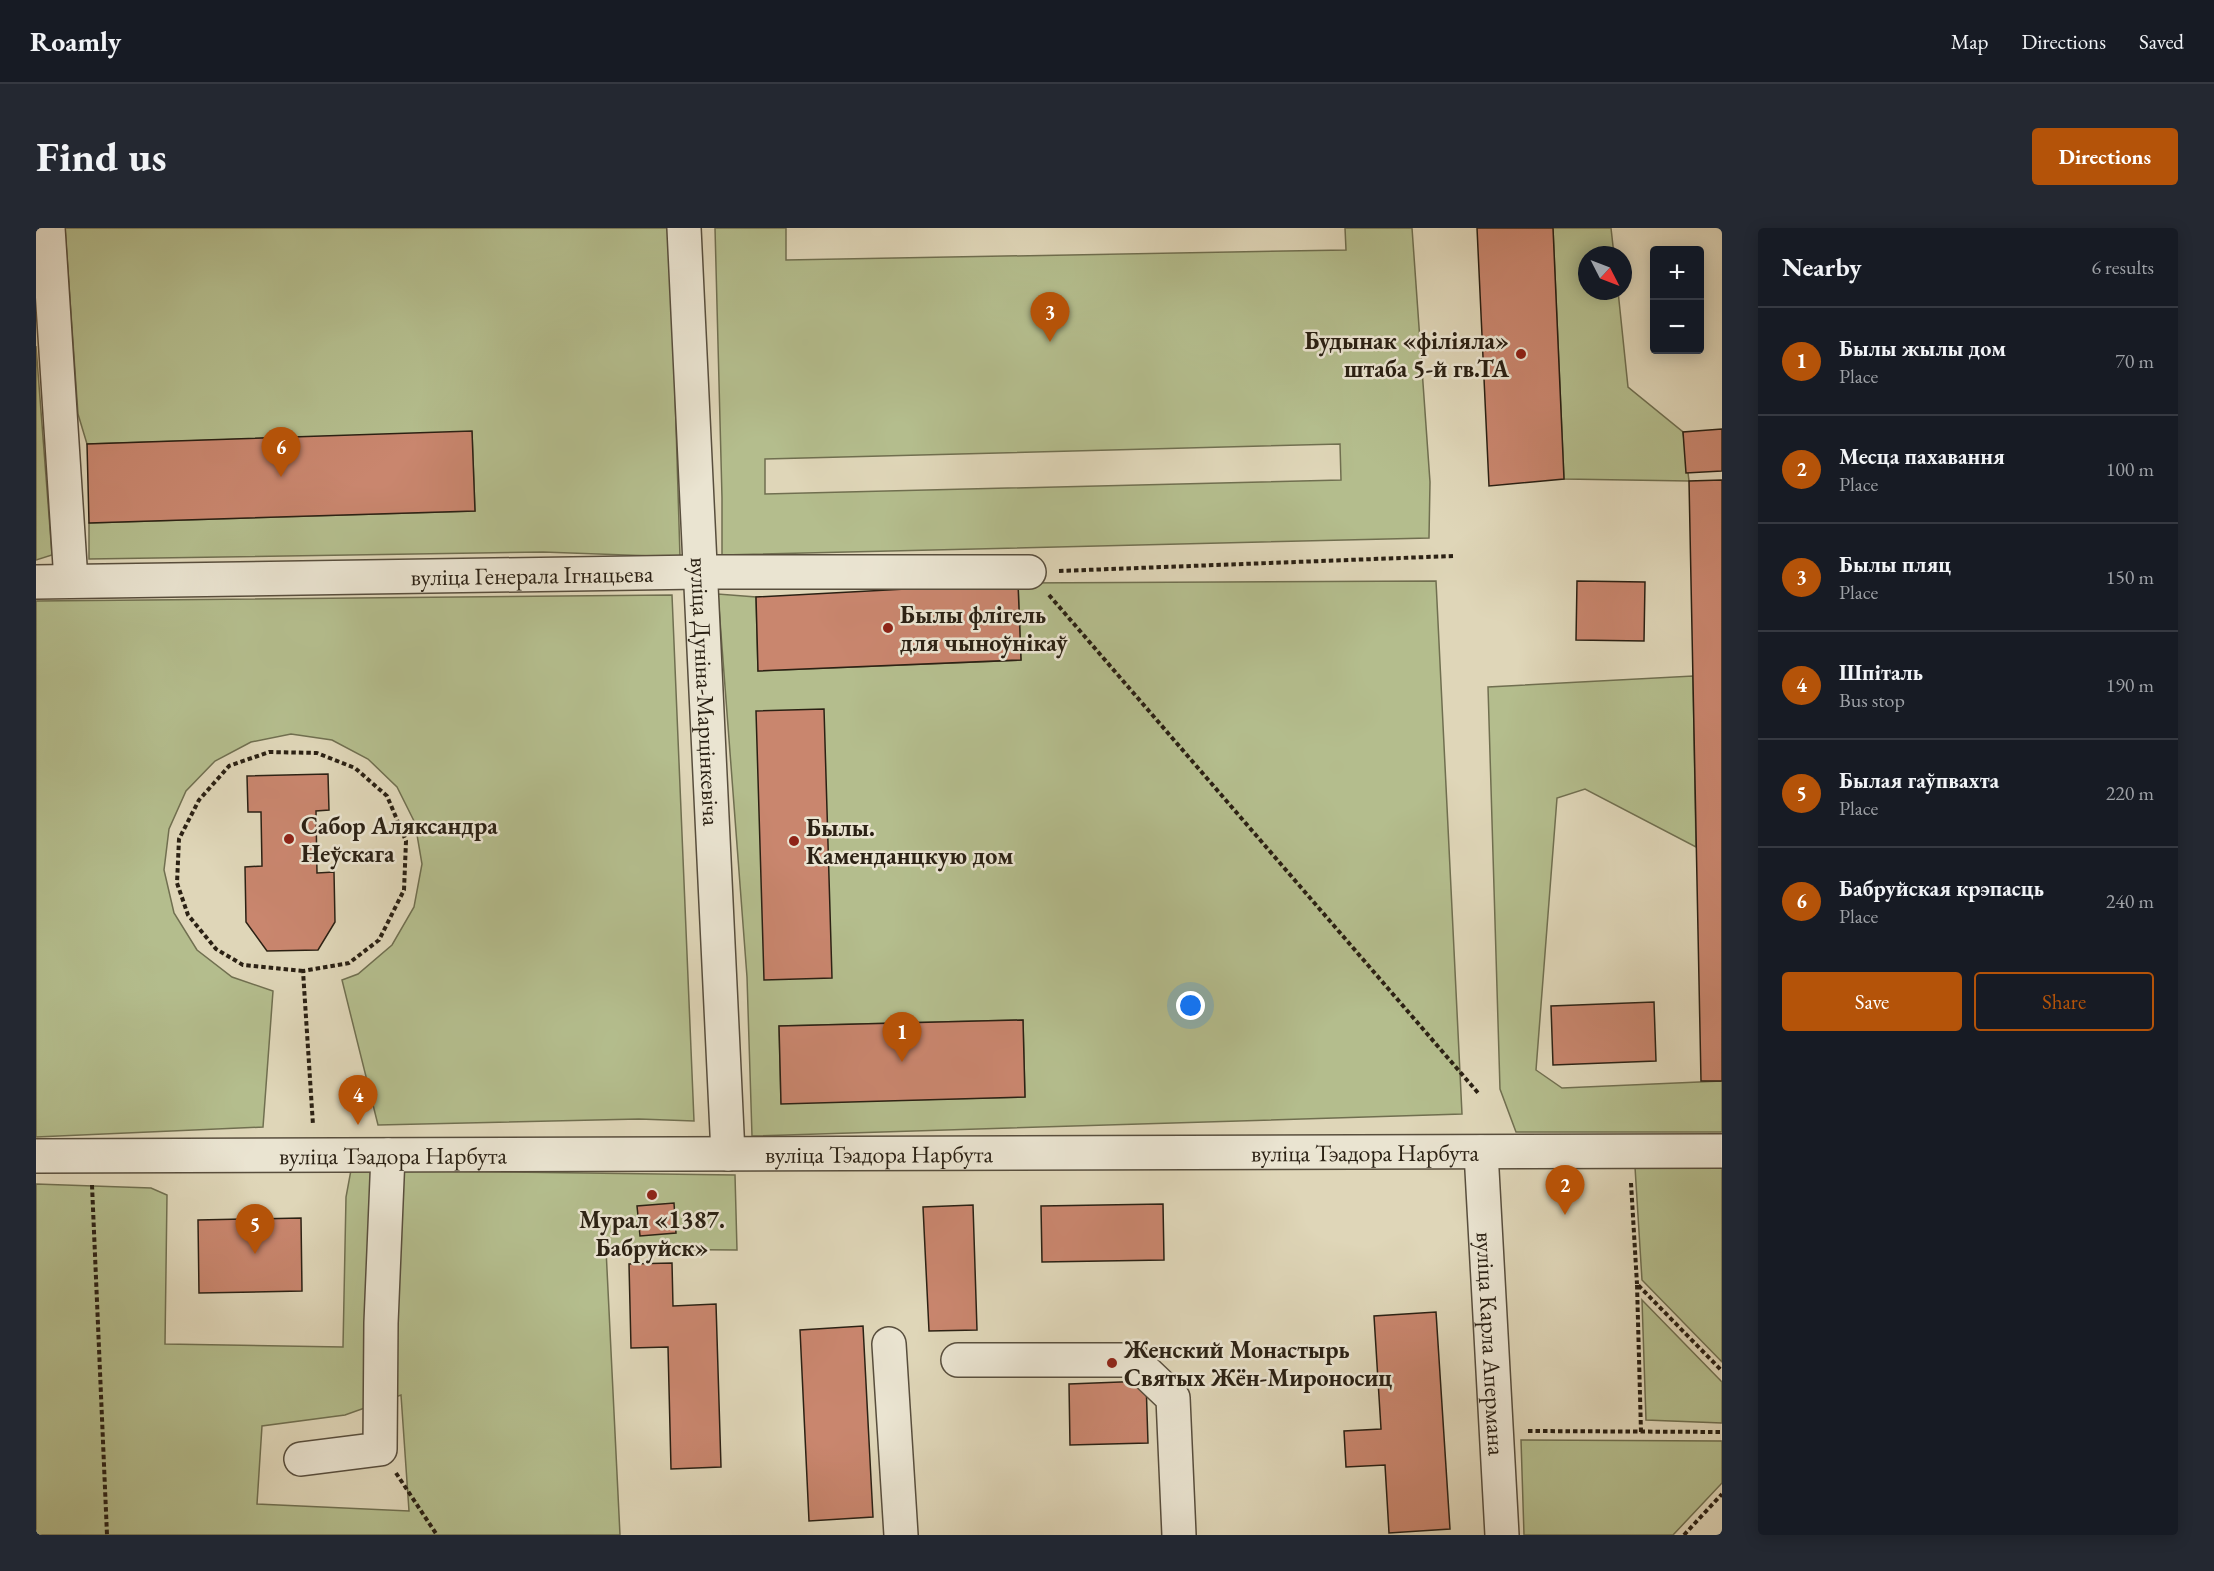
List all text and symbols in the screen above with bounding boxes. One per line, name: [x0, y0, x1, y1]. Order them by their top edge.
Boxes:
text: Roamly: [30, 23, 121, 59]
text: Map: [1951, 28, 1988, 55]
text: Directions: [2021, 28, 2106, 55]
text: Saved: [2139, 28, 2184, 55]
button: Directions: [2032, 128, 2178, 185]
text: Find us: [36, 129, 167, 184]
north arrow: [1578, 246, 1632, 300]
map controls: [1650, 246, 1704, 354]
button: +: [1650, 246, 1704, 300]
text: Nearby: [1782, 250, 1862, 284]
text: 6 results: [2091, 254, 2154, 280]
pin: 3: [1030, 292, 1070, 342]
button: −: [1650, 300, 1704, 354]
place label: Будынак «філіяла» штаба 5-й гв.ТА: [1304, 325, 1510, 384]
text: Былы жылы дом: [1839, 334, 2006, 363]
marker: Будынак «філіяла» штаба 5-й гв.ТА: [1514, 347, 1528, 361]
text: 1: [1796, 348, 1807, 374]
text: 70 m: [2115, 348, 2154, 374]
text: Place: [1839, 363, 1878, 389]
pin: 6: [262, 428, 300, 477]
text: Месца пахавання: [1839, 442, 2005, 471]
text: 2: [1796, 456, 1807, 482]
text: 100 m: [2106, 456, 2154, 482]
text: Place: [1839, 471, 1878, 497]
text: Былы пляц: [1839, 550, 1951, 579]
street label: вуліца Дуніна-Марцінкевіча: [684, 556, 728, 827]
street label: вуліца Генерала Ігнацьева: [410, 557, 654, 592]
text: 3: [1796, 564, 1807, 590]
text: 150 m: [2106, 564, 2154, 590]
text: Place: [1839, 579, 1878, 605]
place label: Былы флігель для чыноўнікаў: [900, 599, 1068, 659]
marker: Былы флігель для чыноўнікаў: [881, 621, 895, 635]
text: Шпіталь: [1839, 658, 1923, 687]
text: 4: [1796, 672, 1807, 698]
text: 190 m: [2106, 672, 2154, 698]
text: Bus stop: [1839, 687, 1905, 713]
text: Былая гаўпвахта: [1839, 766, 1999, 795]
text: 5: [1796, 780, 1807, 806]
text: 220 m: [2106, 780, 2154, 806]
text: Place: [1839, 795, 1878, 821]
place label: Сабор Аляксандра Неўскага: [301, 810, 498, 870]
place label: Былы. Каменданцкую дом: [806, 812, 1013, 872]
marker: Сабор Аляксандра Неўскага: [282, 832, 296, 846]
marker: Былы. Каменданцкую дом: [787, 834, 801, 848]
text: Бабруйская крэпасць: [1839, 874, 2044, 903]
text: 6: [1796, 888, 1807, 914]
text: 240 m: [2106, 888, 2154, 914]
text: Place: [1839, 903, 1878, 929]
button: Save: [1782, 972, 1962, 1031]
button: Share: [1974, 972, 2154, 1031]
your location: [1176, 991, 1205, 1020]
pin: 1: [882, 1012, 922, 1062]
pin: 4: [338, 1076, 378, 1125]
street label: вуліца Тэадора Нарбута: [1251, 1136, 1480, 1168]
street label: вуліца Тэадора Нарбута: [765, 1138, 994, 1169]
street label: вуліца Тэадора Нарбута: [279, 1139, 508, 1171]
pin: 2: [1546, 1166, 1585, 1215]
marker: Мурал «1387. Бабруйск»: [645, 1188, 659, 1202]
pin: 5: [236, 1204, 274, 1254]
place label: Мурал «1387. Бабруйск»: [579, 1204, 725, 1264]
street label: вуліца Карла Апермана: [1470, 1231, 1513, 1457]
place label: Женский Монастырь Святых Жён-Мироносиц: [1123, 1334, 1392, 1393]
marker: Женский Монастырь Святых Жён-Мироносиц: [1105, 1356, 1119, 1370]

